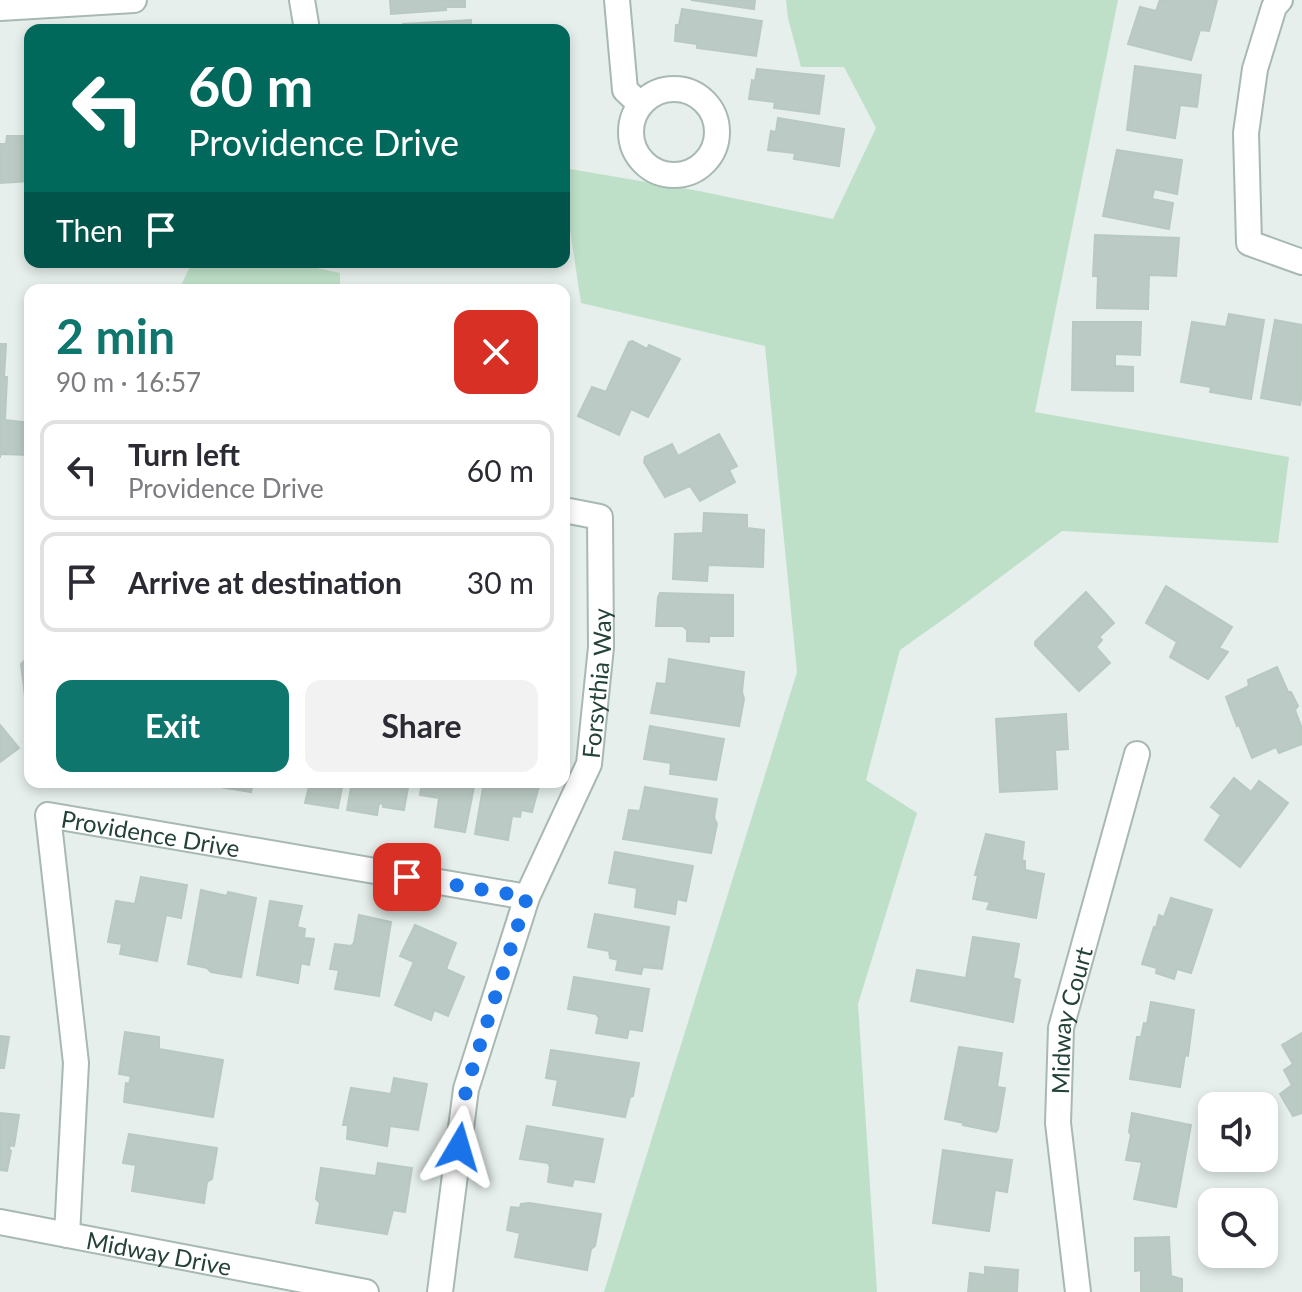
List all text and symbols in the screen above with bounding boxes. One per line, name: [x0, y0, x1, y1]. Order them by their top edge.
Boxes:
text: 60 m: [188, 52, 313, 119]
icon: left: [56, 56, 160, 160]
text: Providence Drive: [188, 120, 459, 164]
icon: arrive: [139, 208, 183, 252]
text: Then: [56, 212, 123, 248]
text: 2 min: [56, 307, 175, 364]
button: close: [454, 310, 538, 394]
text: 90 m · 16:57: [56, 366, 201, 398]
text: Turn left: [128, 436, 240, 472]
icon: left: [60, 448, 104, 492]
text: 60 m: [467, 452, 534, 488]
text: Providence Drive: [128, 472, 324, 504]
icon: arrive: [60, 560, 104, 604]
text: Arrive at destination: [128, 564, 402, 600]
text: 30 m: [467, 564, 534, 600]
street label: Forsythia Way: [575, 608, 616, 760]
button: Exit: [56, 680, 289, 772]
button: Share: [305, 680, 538, 772]
street label: Providence Drive: [59, 803, 242, 862]
pin: [373, 843, 441, 911]
icon: arrive: [385, 855, 429, 899]
street label: Midway Court: [1044, 943, 1097, 1095]
map controls: [1198, 1092, 1278, 1268]
button: sound: [1198, 1092, 1278, 1172]
position arrow: [417, 1105, 501, 1189]
button: search: [1198, 1188, 1278, 1268]
street label: Midway Drive: [84, 1224, 234, 1280]

